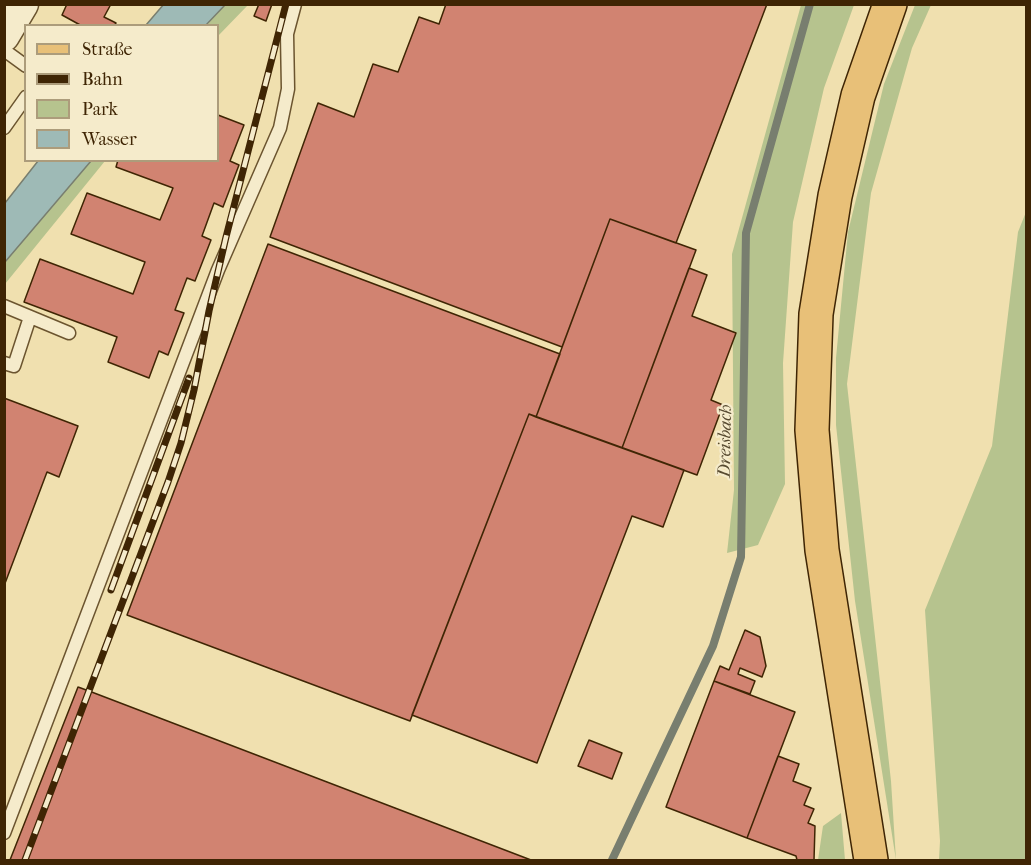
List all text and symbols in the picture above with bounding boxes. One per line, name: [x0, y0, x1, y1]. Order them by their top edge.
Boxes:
legend: [24, 24, 219, 162]
text: Straße: [82, 39, 132, 60]
text: Bahn: [82, 69, 123, 90]
text: Park: [82, 99, 118, 120]
text: Wasser: [82, 129, 137, 150]
water label: Dreisbach: [715, 404, 737, 478]

